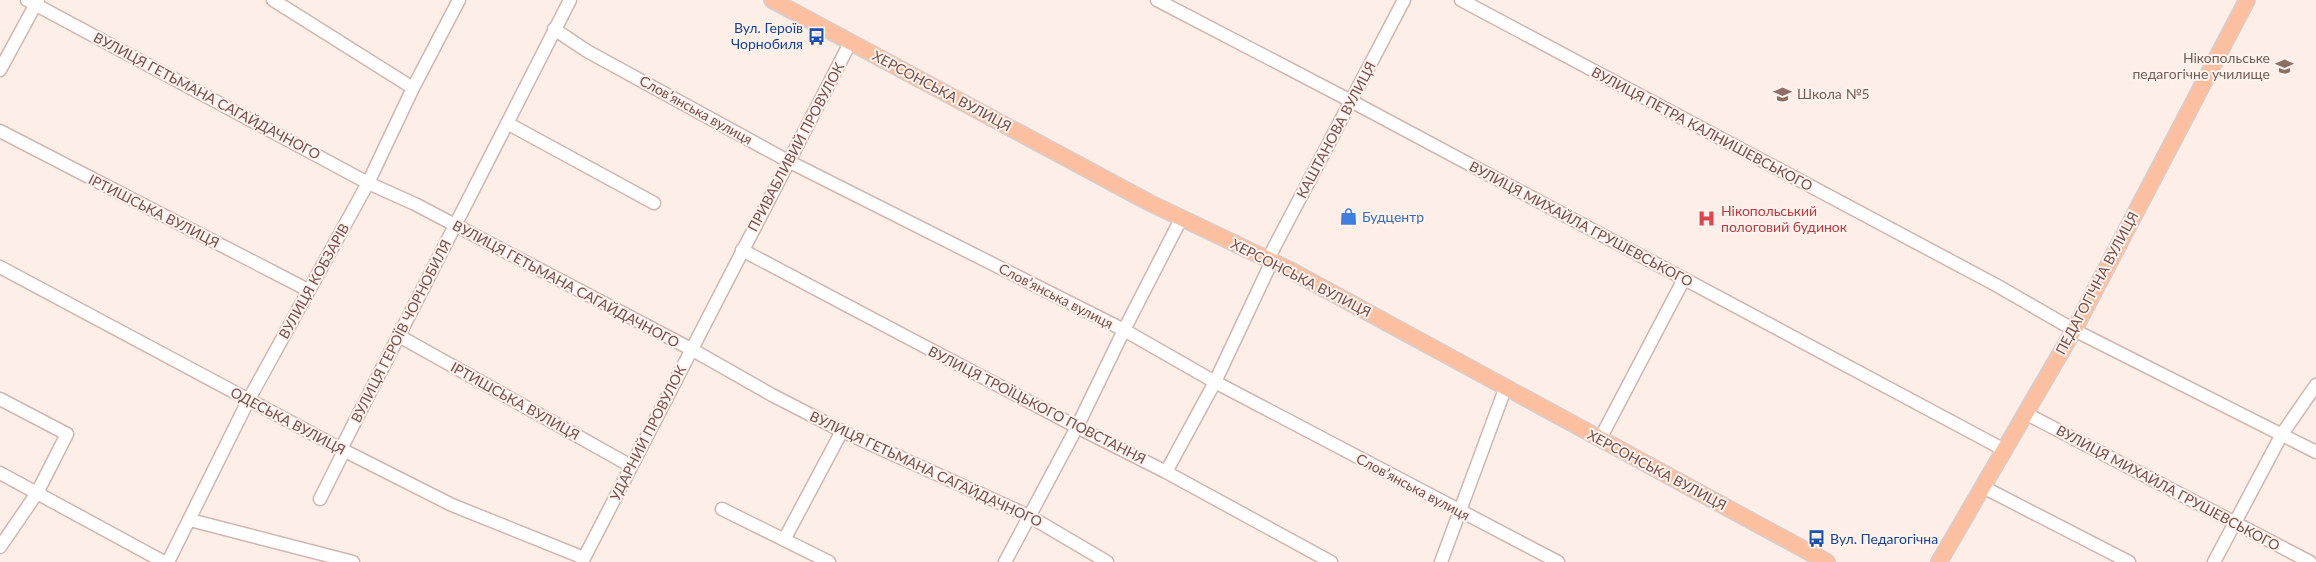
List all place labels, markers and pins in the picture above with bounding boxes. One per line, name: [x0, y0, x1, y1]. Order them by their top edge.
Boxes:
place label: Вул. Героїв Чорнобиля: [731, 19, 803, 52]
bus stop icon: Вул. Героїв Чорнобиля: [807, 26, 827, 46]
place label: Нікопольське педагогічне училище: [2132, 49, 2270, 82]
school or university icon: Нікопольське педагогічне училище: [2274, 56, 2294, 76]
school or university icon: Школа №5: [1773, 84, 1793, 104]
place label: Школа №5: [1797, 85, 1870, 102]
place label: Нікопольський пологовий будинок: [1721, 202, 1848, 235]
shop icon: Будцентр: [1338, 207, 1358, 227]
place label: Будцентр: [1362, 208, 1424, 225]
hospital icon: Нікопольський пологовий будинок: [1697, 209, 1717, 229]
bus stop icon: Вул. Педагогічна: [1806, 529, 1826, 549]
place label: Вул. Педагогічна: [1830, 530, 1938, 547]

